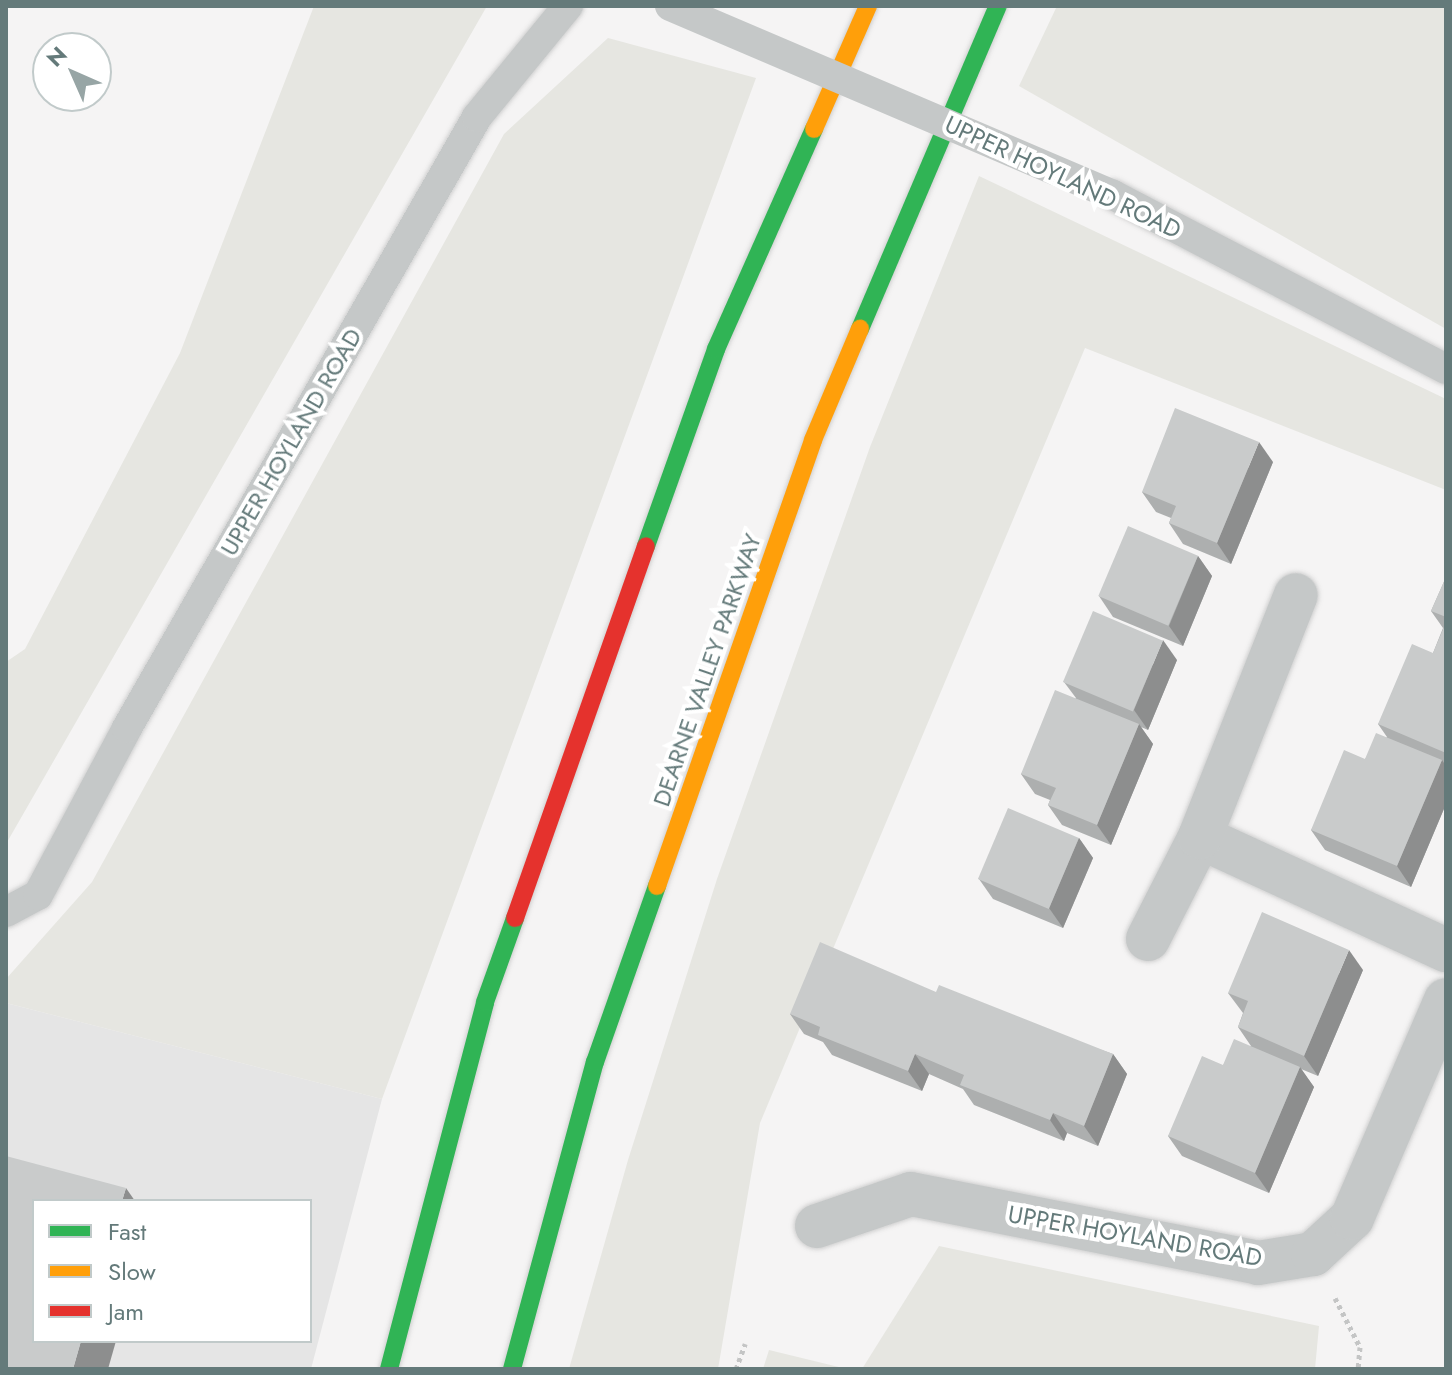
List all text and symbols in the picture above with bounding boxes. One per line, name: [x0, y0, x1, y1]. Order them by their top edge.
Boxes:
north arrow: [32, 32, 112, 112]
text: N: [39, 39, 74, 74]
street label: UPPER HOYLAND ROAD: [940, 110, 1186, 244]
street label: UPPER HOYLAND ROAD: [214, 323, 368, 561]
street label: DEARNE VALLEY PARKWAY: [647, 530, 767, 810]
legend: [32, 1199, 312, 1343]
street label: UPPER HOYLAND ROAD: [1006, 1199, 1264, 1273]
text: Fast: [108, 1214, 146, 1249]
text: Slow: [108, 1254, 156, 1289]
text: Jam: [108, 1294, 144, 1329]

